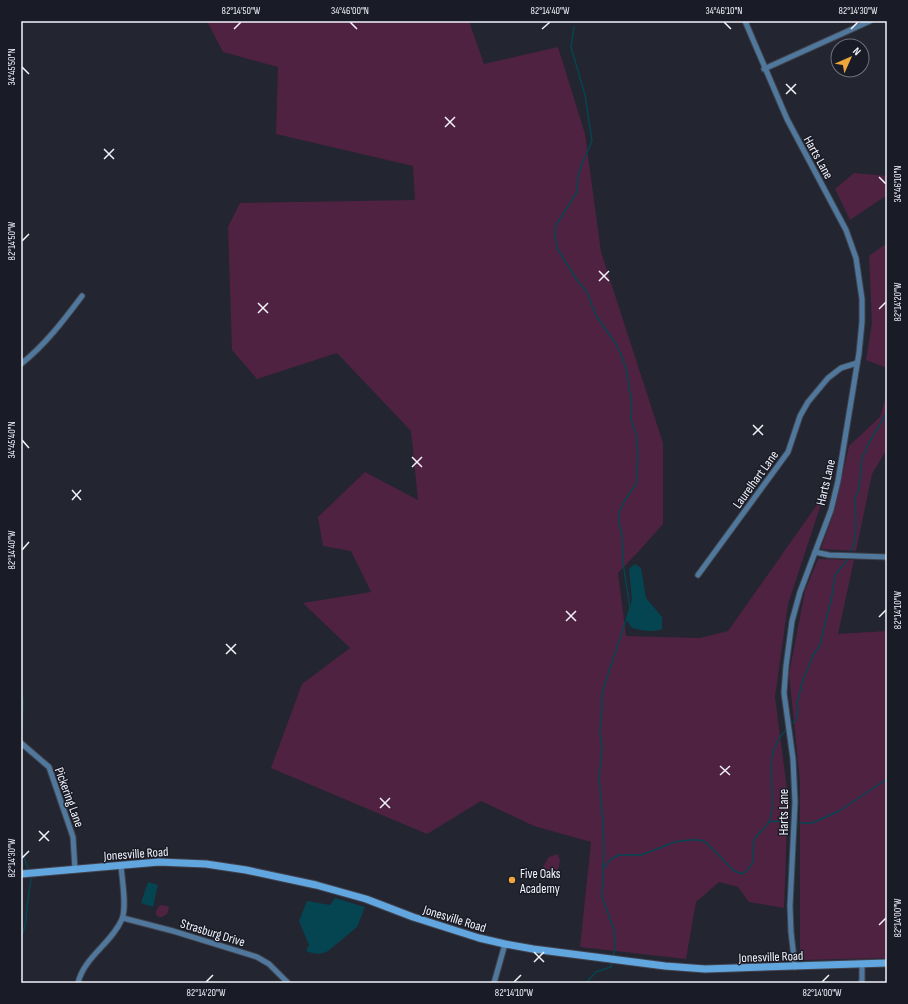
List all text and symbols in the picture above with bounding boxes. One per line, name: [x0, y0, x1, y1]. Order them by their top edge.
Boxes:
text: 82°14'50"W: [222, 5, 261, 17]
text: 34°46'00"N: [331, 5, 369, 17]
text: 82°14'40"W: [531, 5, 570, 17]
text: 34°46'10"N: [706, 5, 742, 17]
text: 82°14'30"W: [839, 5, 878, 17]
north arrow: [830, 38, 870, 78]
text: N: [850, 45, 863, 58]
text: 34°45'50"N: [6, 48, 18, 86]
street label: Harts Lane: [800, 133, 836, 182]
text: 34°46'10"N: [892, 166, 904, 202]
text: 82°14'50"W: [6, 221, 18, 260]
text: 82°14'20"W: [892, 282, 904, 321]
text: 34°45'40"N: [6, 421, 18, 459]
street label: Laurelhart Lane: [729, 448, 782, 512]
street label: Harts Lane: [813, 458, 839, 507]
text: 82°14'40"W: [6, 530, 18, 569]
text: 82°14'10"W: [892, 590, 904, 629]
street label: Pickering Lane: [51, 765, 87, 830]
street label: Harts Lane: [776, 789, 792, 835]
text: 82°14'30"W: [6, 838, 18, 877]
street label: Jonesville Road: [102, 844, 169, 864]
place label: Five Oaks Academy: [519, 866, 561, 897]
marker: Five Oaks Academy: [507, 875, 517, 885]
text: 82°14'00"W: [892, 898, 904, 938]
street label: Jonesville Road: [420, 902, 488, 936]
street label: Strasburg Drive: [178, 916, 247, 950]
street label: Jonesville Road: [737, 948, 804, 966]
text: 82°14'20"W: [187, 987, 226, 999]
text: 82°14'10"W: [495, 987, 534, 999]
text: 82°14'00"W: [802, 987, 842, 999]

